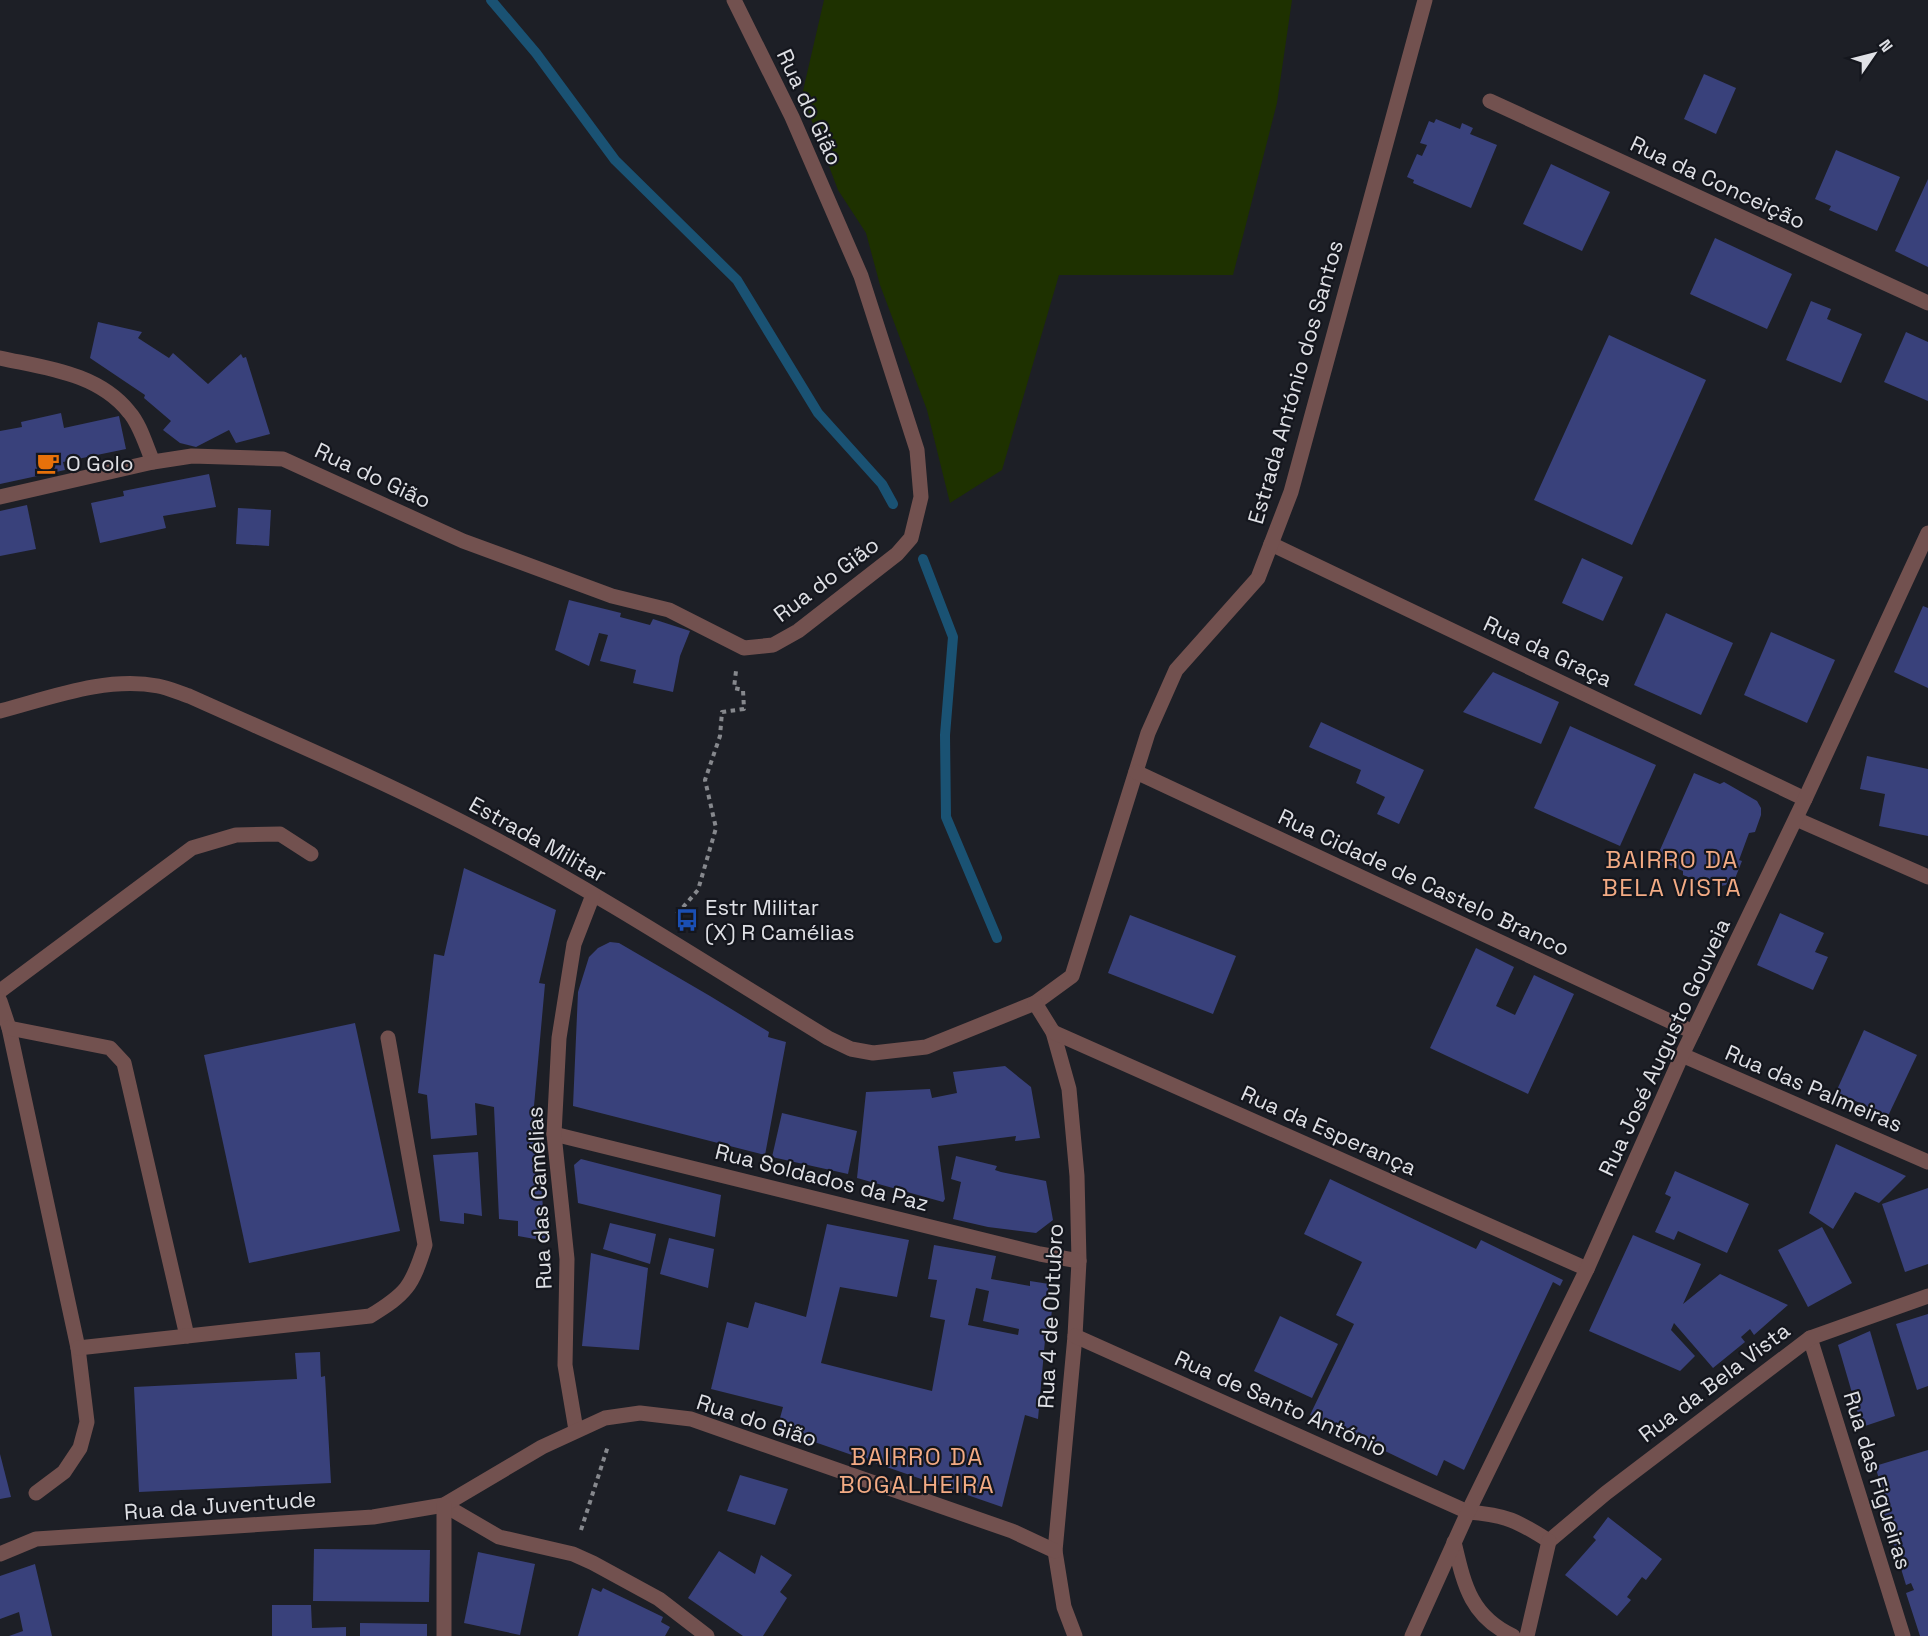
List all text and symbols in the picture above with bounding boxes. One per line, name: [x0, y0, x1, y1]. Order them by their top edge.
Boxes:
north arrow: [1844, 24, 1904, 84]
text: N: [1874, 35, 1898, 56]
street label: Rua do Gião: [771, 44, 849, 170]
street label: Rua da Conceição: [1626, 129, 1810, 235]
street label: Estrada António dos Santos: [1241, 237, 1349, 527]
street label: Rua do Gião: [310, 436, 436, 514]
place label: O Golo: [66, 449, 133, 477]
cafe icon: O Golo: [35, 450, 61, 476]
street label: Rua do Gião: [768, 530, 884, 628]
street label: Rua da Graça: [1479, 609, 1617, 693]
street label: Estrada Militar: [464, 790, 612, 888]
street label: Rua Cidade de Castelo Branco: [1274, 802, 1574, 962]
district label: BAIRRO DA BELA VISTA: [1602, 844, 1742, 903]
place label: Estr Militar (X) R Camélias: [705, 893, 855, 946]
bus stop icon: Estr Militar (X) R Camélias: [674, 907, 700, 933]
street label: Rua José Augusto Gouveia: [1592, 913, 1736, 1180]
street label: Rua das Palmeiras: [1721, 1038, 1907, 1138]
street label: Rua da Esperança: [1237, 1079, 1421, 1181]
street label: Rua das Camélias: [520, 1106, 558, 1290]
street label: Rua Soldados da Paz: [712, 1137, 932, 1217]
street label: Rua 4 de Outubro: [1031, 1223, 1069, 1409]
street label: Rua da Bela Vista: [1633, 1316, 1795, 1448]
street label: Rua de Santo António: [1171, 1344, 1391, 1462]
street label: Rua do Gião: [693, 1387, 821, 1453]
street label: Rua das Figueiras: [1838, 1387, 1918, 1573]
district label: BAIRRO DA BOGALHEIRA: [839, 1441, 995, 1500]
street label: Rua da Juventude: [123, 1484, 317, 1526]

